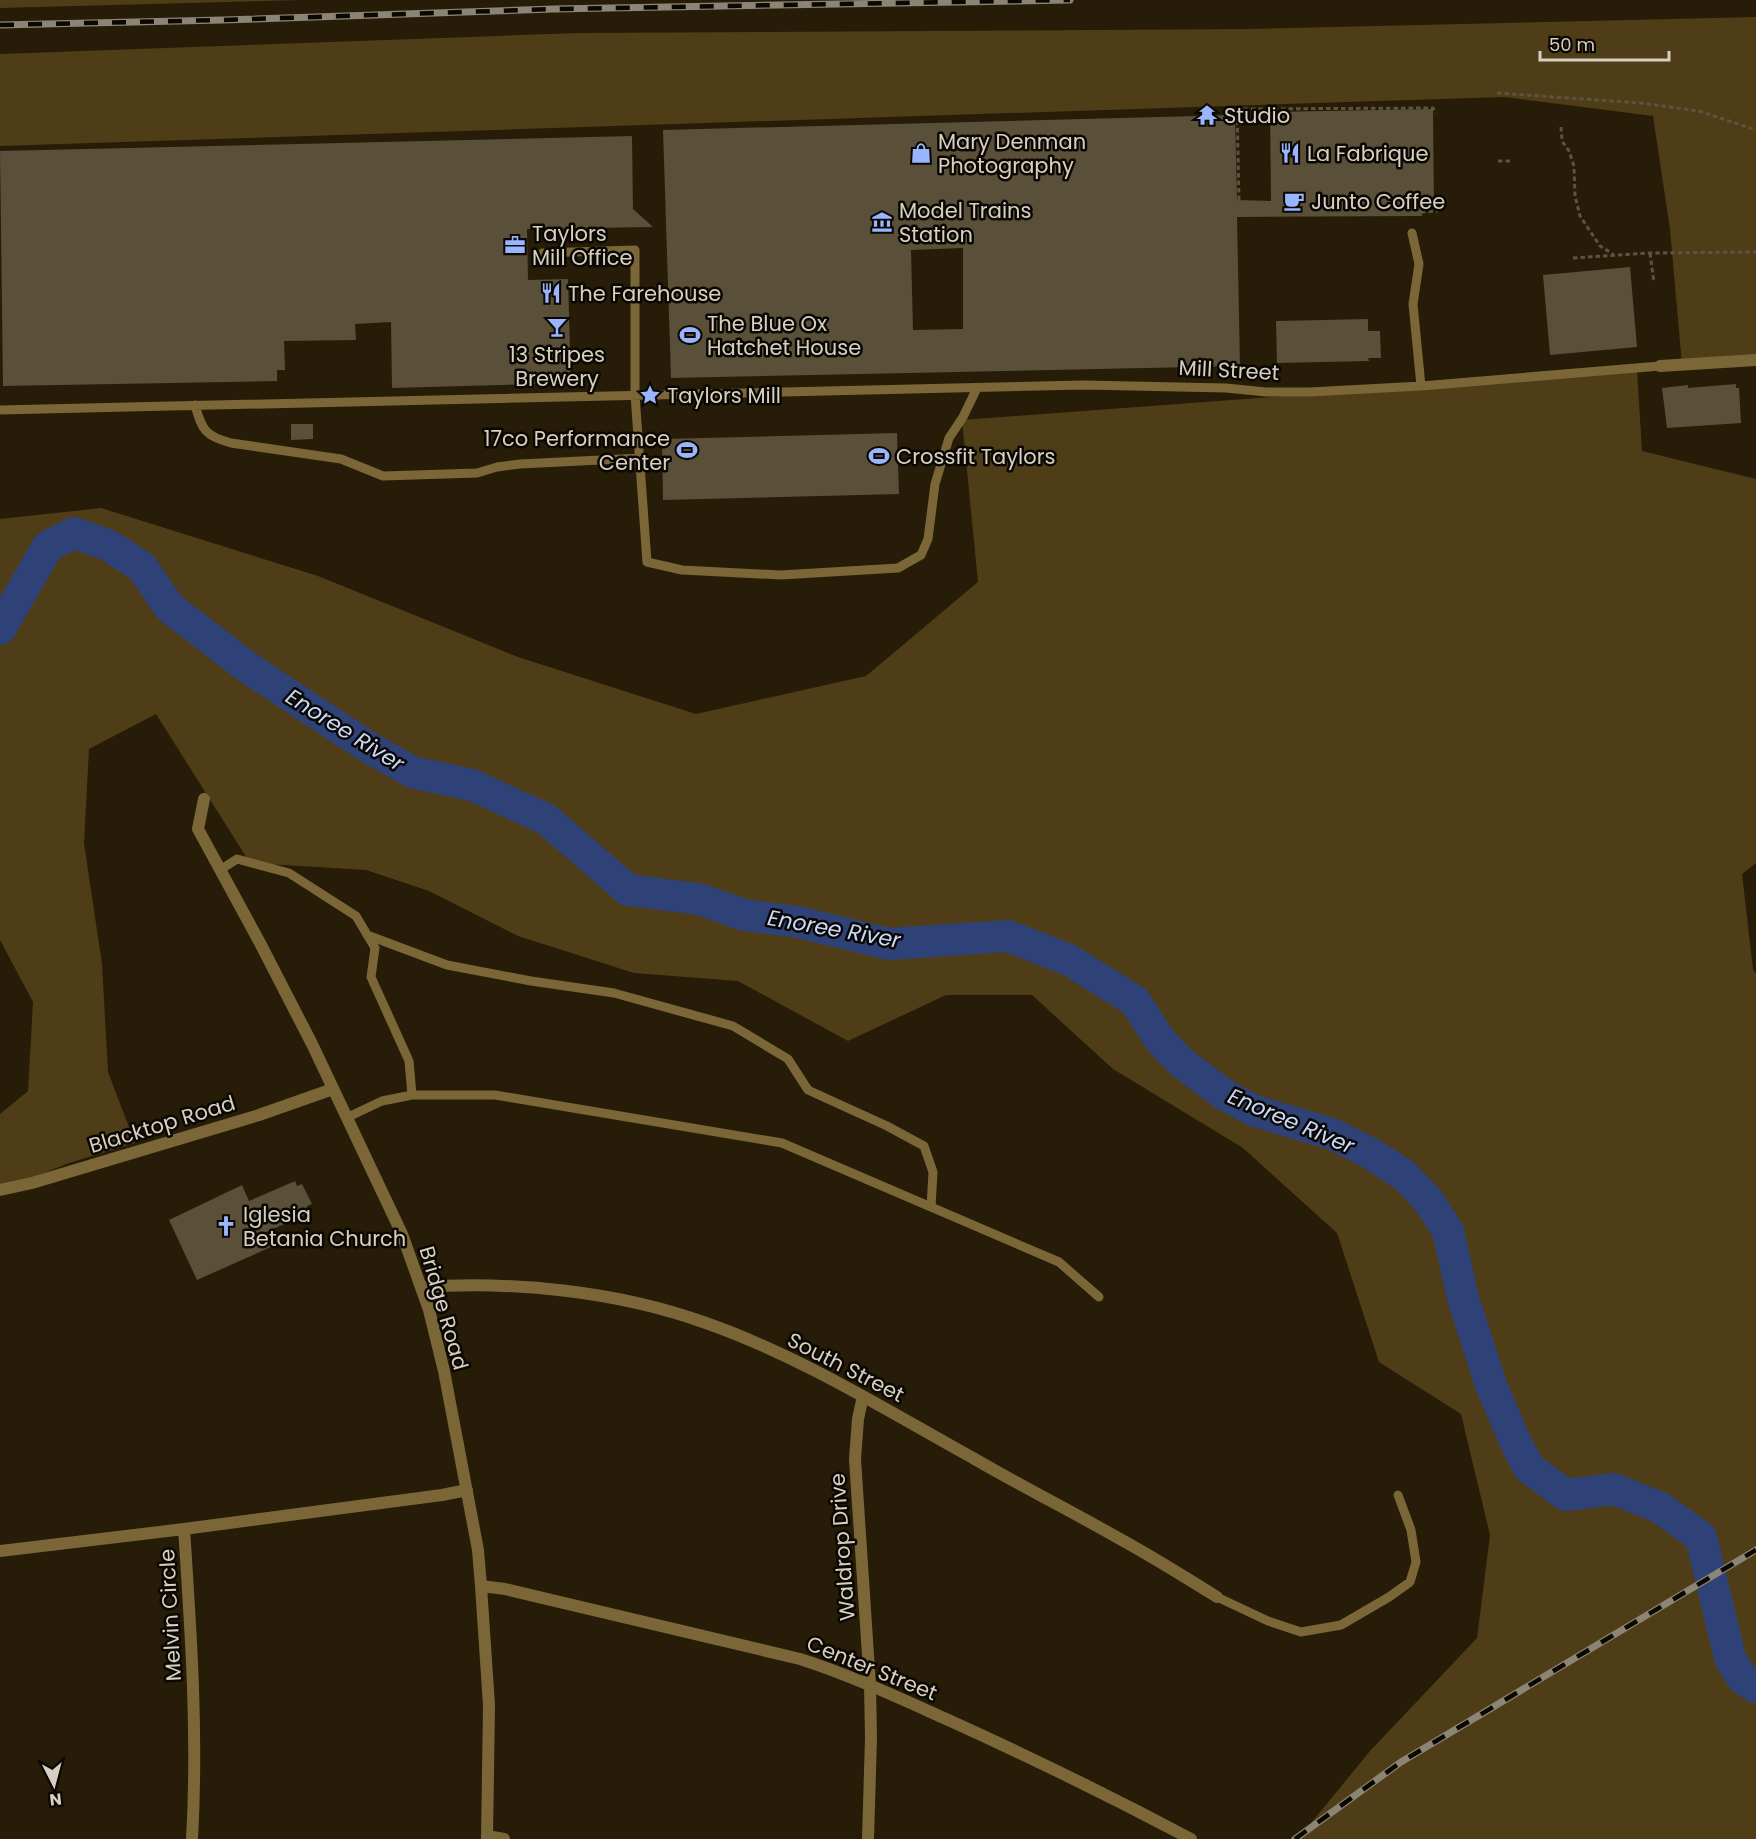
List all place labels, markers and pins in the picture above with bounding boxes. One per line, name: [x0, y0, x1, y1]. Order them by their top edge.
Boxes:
place label: Studio: [1224, 101, 1290, 130]
temple icon: Studio: [1195, 103, 1219, 127]
place label: Mary Denman Photography: [938, 127, 1086, 180]
place label: La Fabrique: [1307, 139, 1429, 168]
shop icon: Mary Denman Photography: [909, 141, 933, 165]
restaurant icon: La Fabrique: [1278, 141, 1302, 165]
place label: Junto Coffee: [1311, 187, 1445, 216]
cafe icon: Junto Coffee: [1282, 189, 1306, 213]
place label: Model Trains Station: [899, 196, 1031, 249]
museum icon: Model Trains Station: [870, 210, 894, 234]
place label: Taylors Mill Office: [532, 219, 632, 272]
office icon: Taylors Mill Office: [503, 233, 527, 257]
place label: The Farehouse: [568, 279, 721, 308]
restaurant icon: The Farehouse: [539, 281, 563, 305]
place label: The Blue Ox Hatchet House: [707, 309, 861, 362]
bar icon: 13 Stripes Brewery: [545, 315, 569, 339]
sports icon: The Blue Ox Hatchet House: [678, 323, 702, 347]
place label: 13 Stripes Brewery: [509, 340, 605, 393]
place label: Taylors Mill: [667, 381, 781, 410]
place icon: Taylors Mill: [638, 383, 662, 407]
place label: 17co Performance Center: [484, 424, 670, 477]
sports icon: 17co Performance Center: [675, 438, 699, 462]
place label: Crossfit Taylors: [896, 442, 1056, 471]
sports icon: Crossfit Taylors: [867, 444, 891, 468]
place label: Iglesia Betania Church: [243, 1200, 406, 1253]
church icon: Iglesia Betania Church: [214, 1214, 238, 1238]

